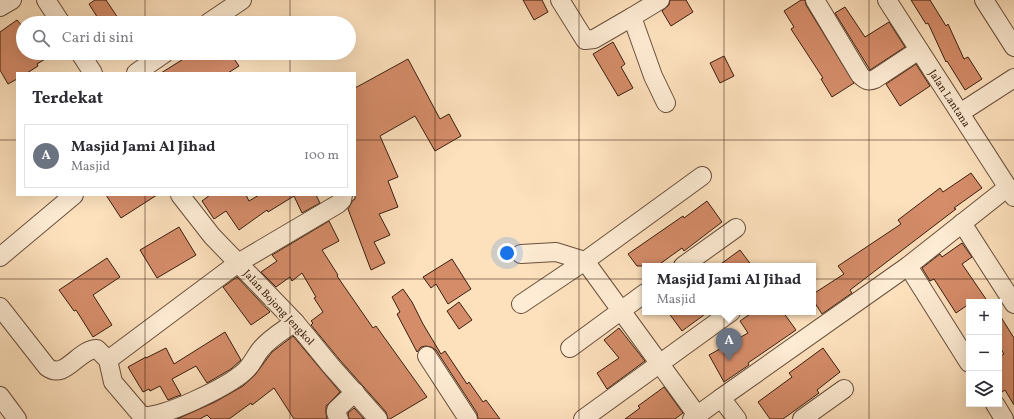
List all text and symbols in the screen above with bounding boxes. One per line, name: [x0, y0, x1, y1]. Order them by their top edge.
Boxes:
search box: [16, 16, 356, 60]
icon: search: [30, 27, 52, 49]
text: Cari di sini: [62, 28, 133, 49]
street label: Jalan Lantana: [924, 67, 973, 131]
text: Terdekat: [32, 87, 103, 110]
text: Masjid Jami Al Jihad: [71, 137, 215, 158]
text: A: [41, 147, 51, 165]
text: 100 m: [304, 147, 339, 165]
text: Masjid: [71, 158, 110, 176]
your location: [497, 243, 517, 263]
popup: [642, 263, 816, 315]
street label: Jalan Bojong Jengkol: [239, 267, 317, 349]
text: Masjid Jami Al Jihad: [657, 270, 801, 291]
text: Masjid: [657, 291, 696, 309]
map controls: [966, 299, 1002, 407]
button: +: [966, 299, 1002, 335]
pin: A: [716, 328, 742, 361]
button: −: [966, 335, 1002, 371]
button: layers: [966, 371, 1002, 407]

